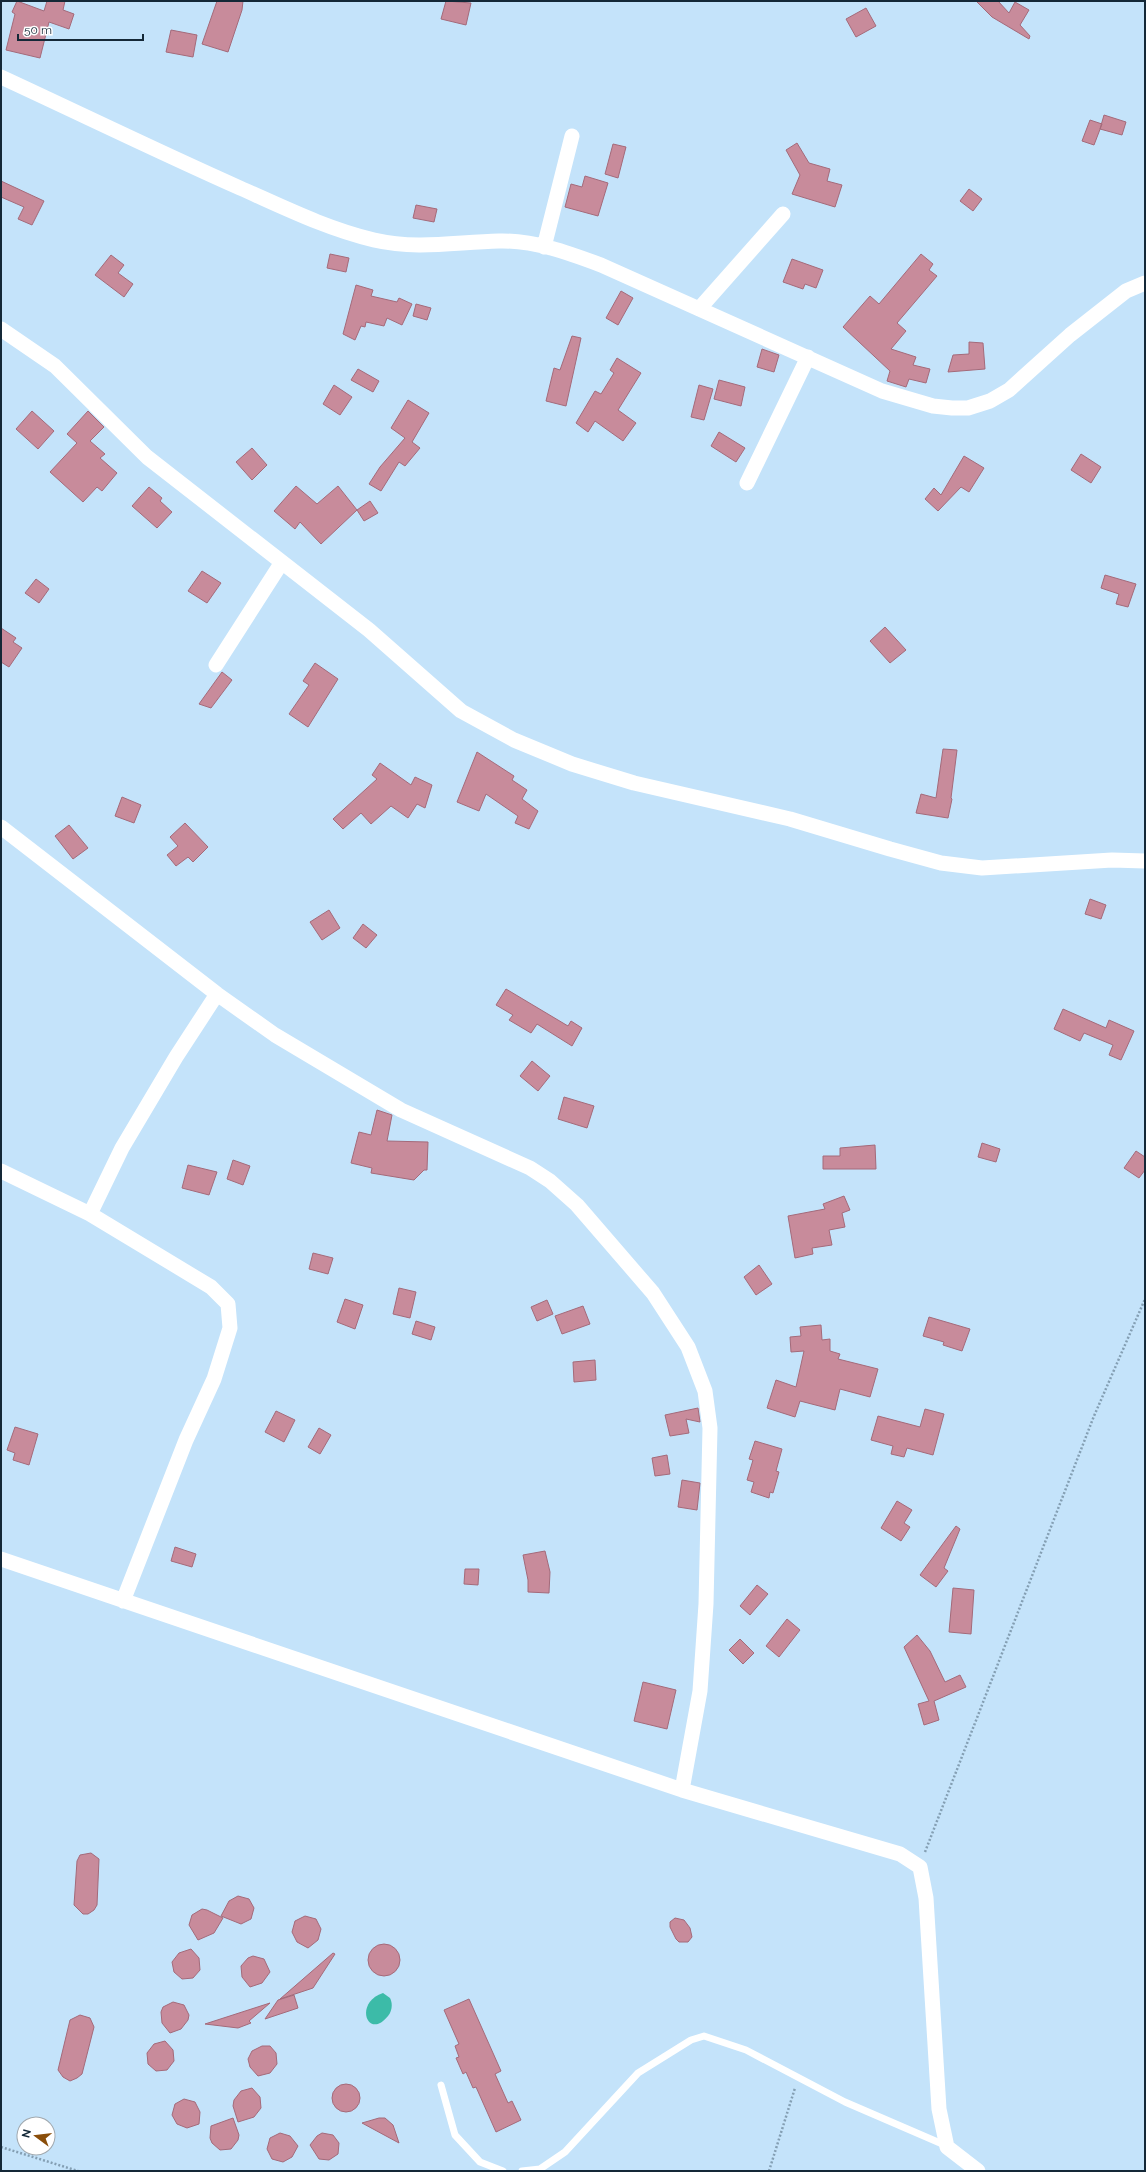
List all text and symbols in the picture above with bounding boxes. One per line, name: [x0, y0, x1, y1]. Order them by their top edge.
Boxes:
scale bar: [18, 16, 143, 42]
text: 50 m: [24, 23, 52, 37]
north arrow: [16, 2116, 56, 2156]
text: N: [19, 2128, 34, 2139]

